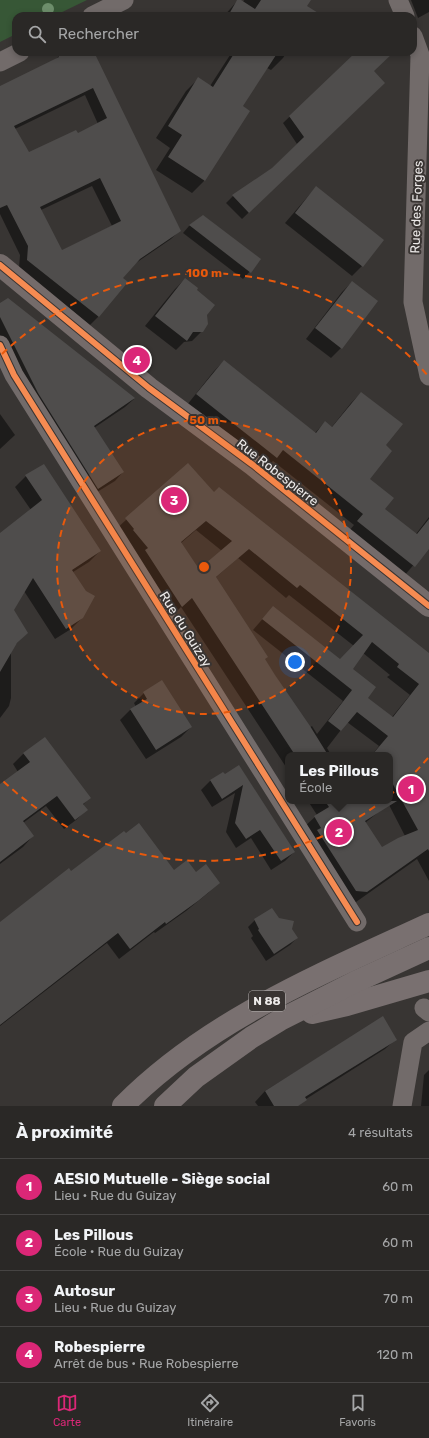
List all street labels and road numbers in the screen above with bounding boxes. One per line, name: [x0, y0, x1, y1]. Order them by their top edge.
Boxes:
street label: Rue des Forges: [407, 160, 427, 254]
street label: Rue Robespierre: [234, 436, 322, 509]
street label: Rue du Guizay: [156, 589, 215, 670]
road number: N 88: [249, 991, 285, 1011]

